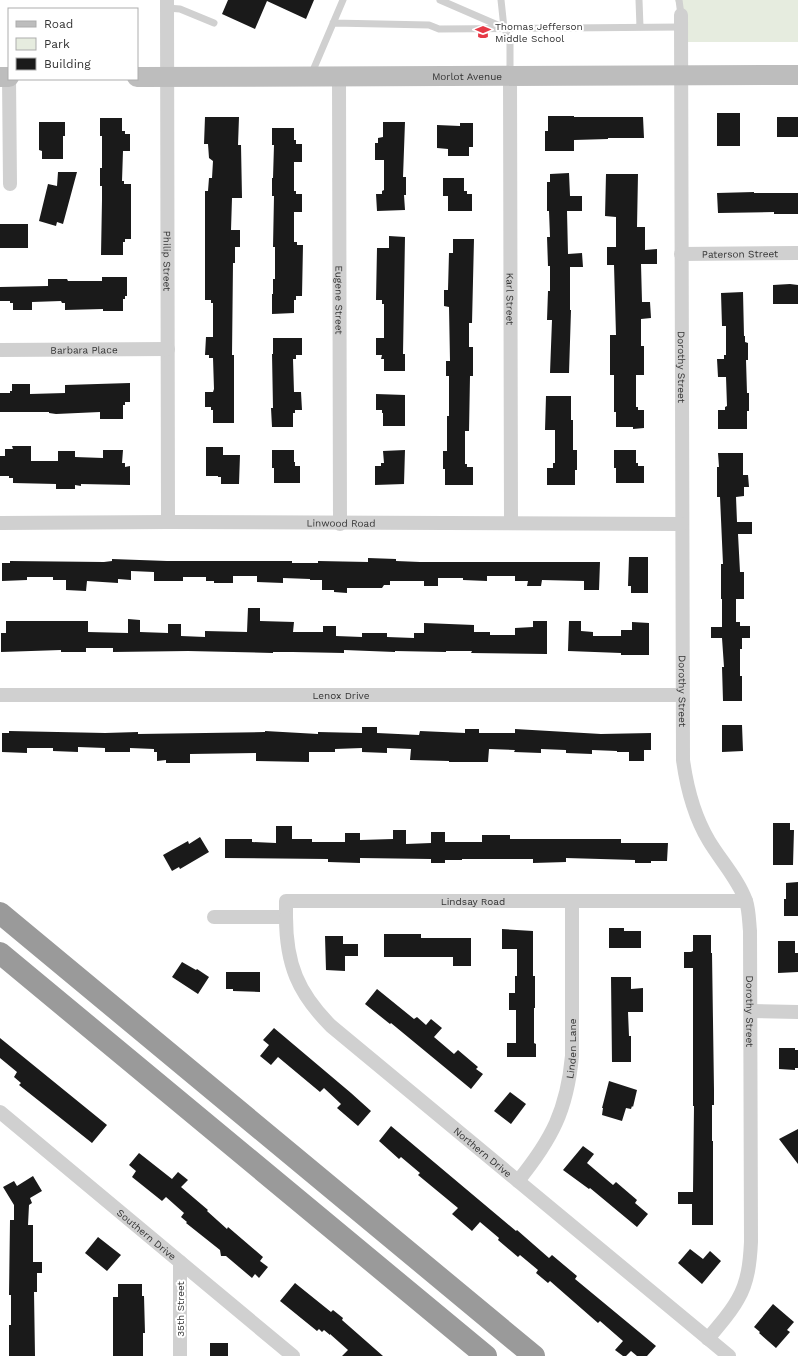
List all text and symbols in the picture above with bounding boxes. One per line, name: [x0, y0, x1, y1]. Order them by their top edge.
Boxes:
legend: [8, 8, 138, 80]
text: Road: [44, 17, 73, 31]
place label: Thomas Jefferson Middle School: [495, 21, 583, 44]
school or university icon: Thomas Jefferson Middle School: [474, 23, 492, 41]
text: Park: [44, 37, 70, 51]
text: Building: [44, 57, 91, 71]
street label: Morlot Avenue: [432, 70, 502, 82]
street label: Philip Street: [162, 231, 173, 292]
street label: Paterson Street: [702, 248, 779, 259]
street label: Eugene Street: [334, 265, 345, 335]
street label: Karl Street: [505, 273, 516, 326]
street label: Dorothy Street: [676, 331, 688, 404]
street label: Barbara Place: [50, 344, 118, 355]
street label: Linwood Road: [306, 517, 376, 528]
street label: Dorothy Street: [677, 655, 688, 728]
street label: Lenox Drive: [312, 690, 370, 701]
street label: Lindsay Road: [441, 896, 505, 907]
street label: Dorothy Street: [745, 975, 756, 1048]
street label: Linden Lane: [564, 1018, 578, 1079]
street label: Northern Drive: [452, 1125, 514, 1179]
street label: Southern Drive: [115, 1207, 179, 1262]
street label: 35th Street: [175, 1280, 186, 1337]

